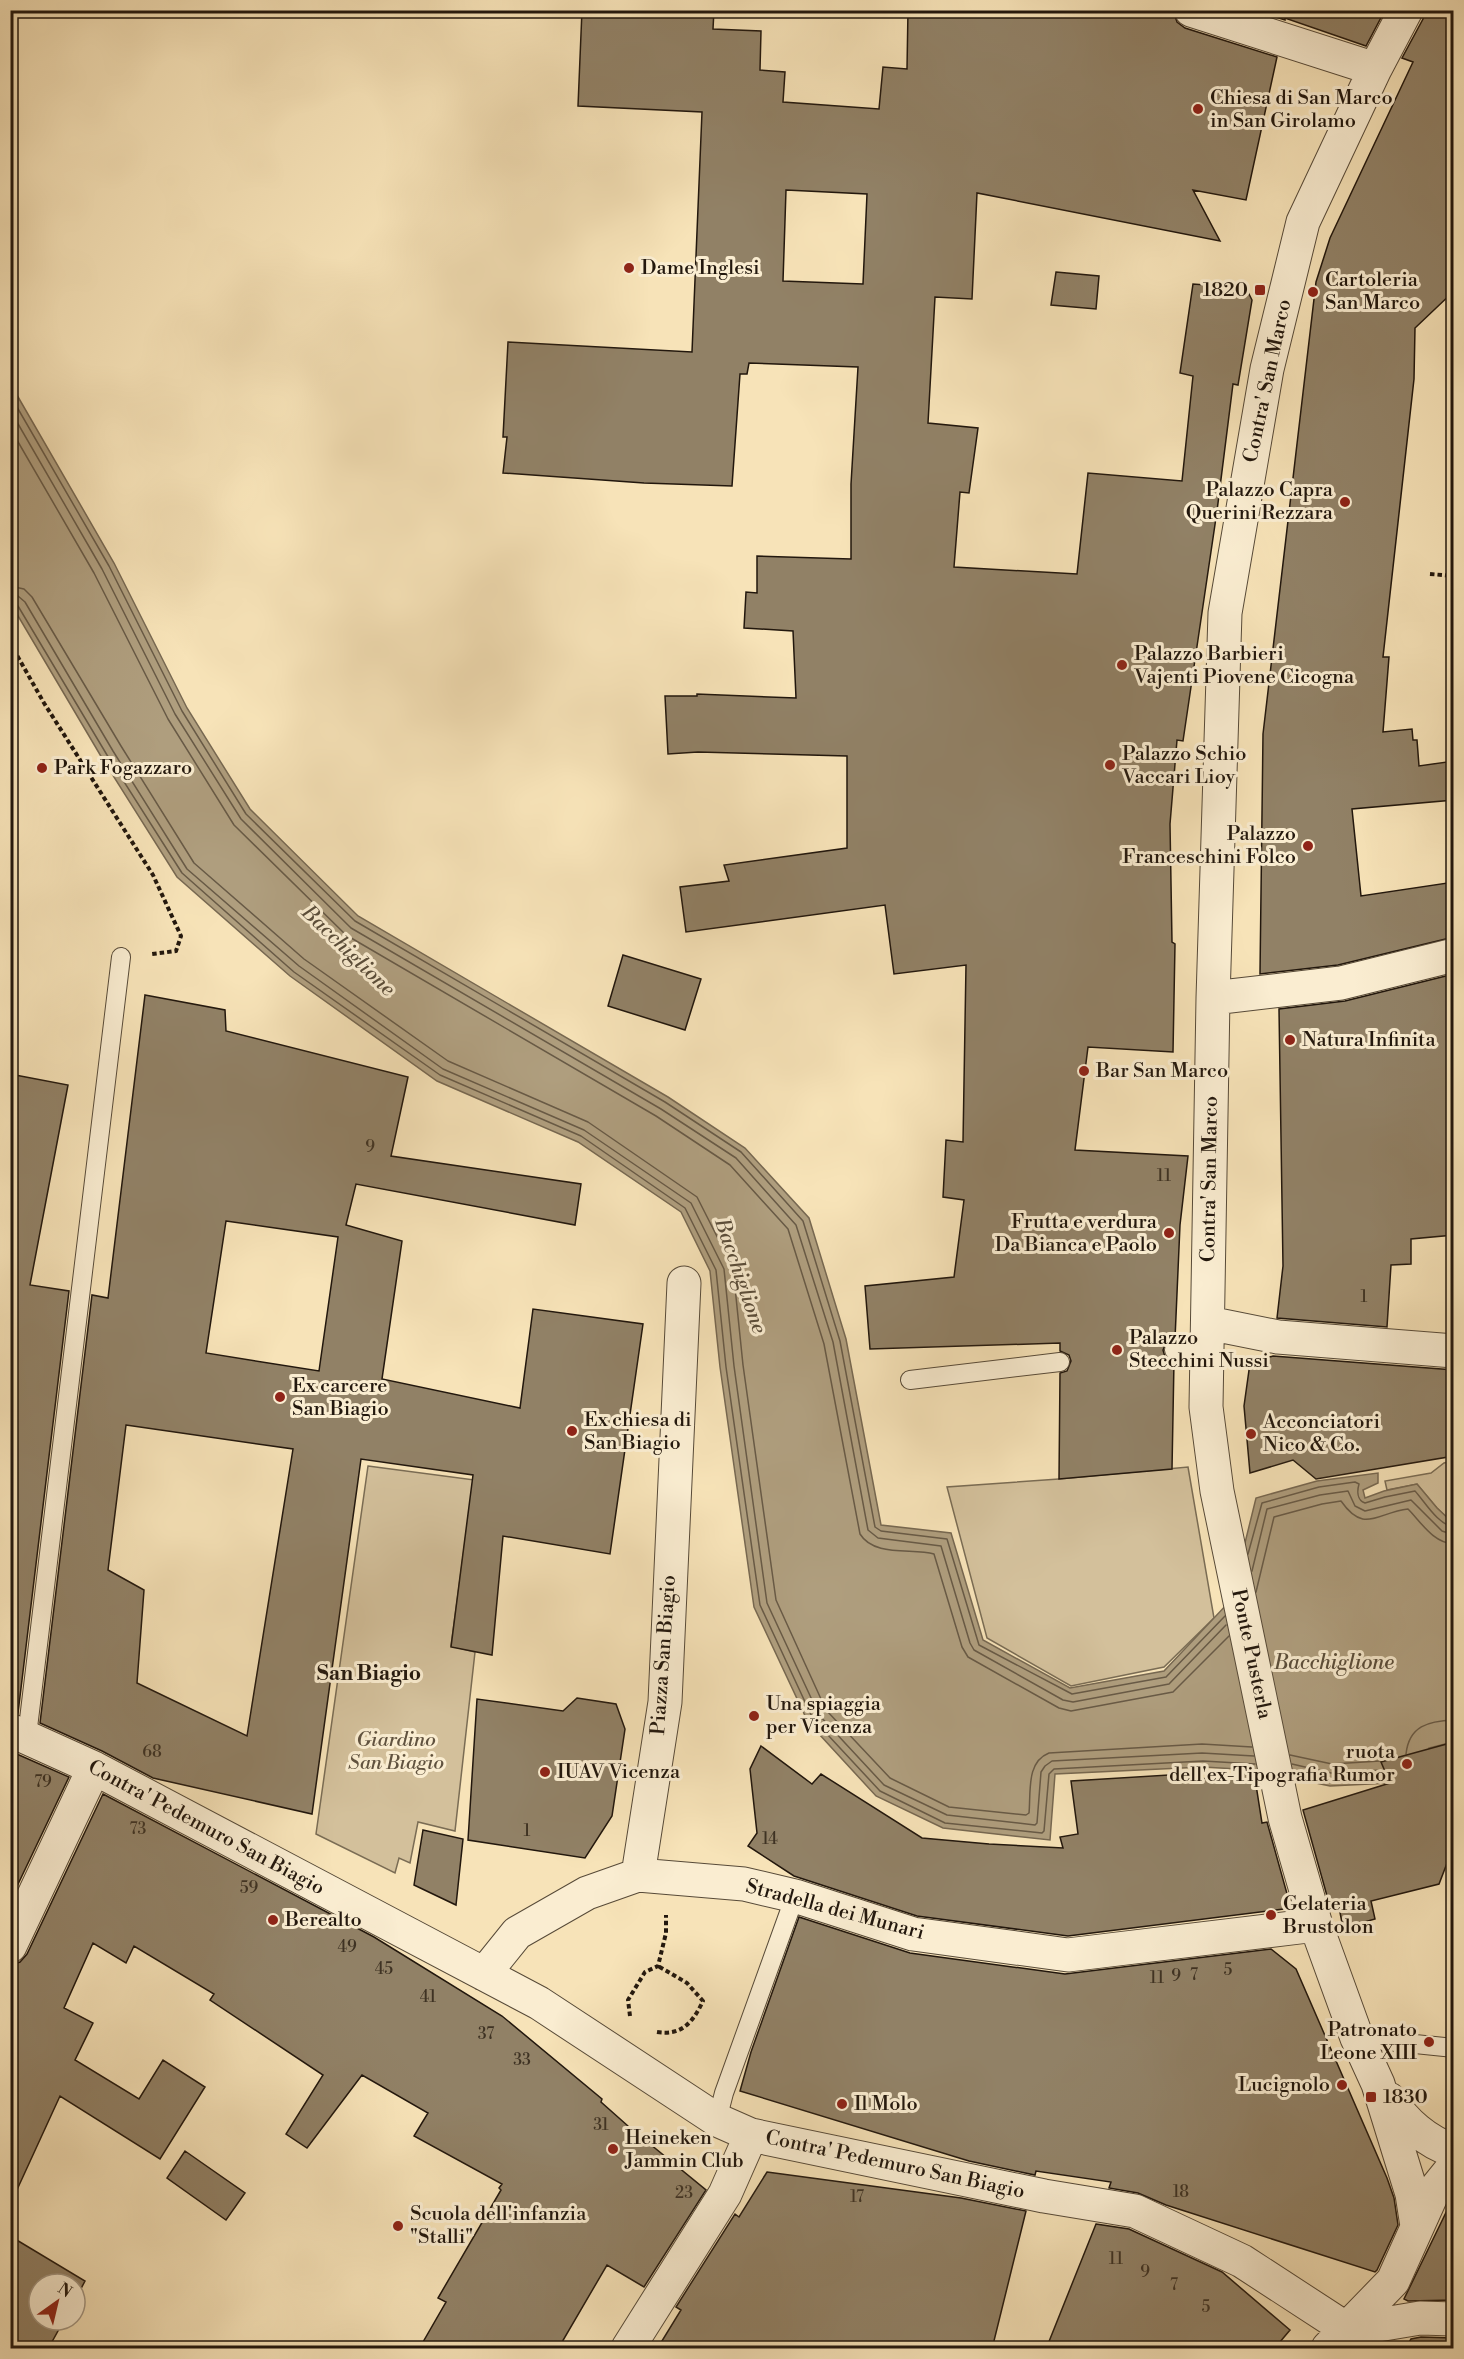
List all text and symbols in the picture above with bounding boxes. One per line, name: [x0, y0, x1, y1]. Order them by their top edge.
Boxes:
place label: Chiesa di San Marco in San Girolamo: [1210, 86, 1393, 134]
marker: Chiesa di San Marco in San Girolamo: [1191, 102, 1205, 116]
place label: Dame Inglesi: [641, 256, 760, 281]
marker: Dame Inglesi: [622, 261, 636, 275]
place label: Cartoleria San Marco: [1325, 268, 1420, 316]
place label: 1820: [1203, 278, 1248, 303]
marker: 1820: [1253, 283, 1267, 297]
marker: Cartoleria San Marco: [1306, 285, 1320, 299]
street label: Contra' San Marco: [1238, 297, 1298, 465]
place label: Palazzo Capra Querini Rezzara: [1186, 478, 1334, 526]
marker: Palazzo Capra Querini Rezzara: [1338, 495, 1352, 509]
place label: Palazzo Barbieri Vajenti Piovene Cicogna: [1133, 642, 1355, 690]
marker: Palazzo Barbieri Vajenti Piovene Cicogna: [1115, 658, 1129, 672]
place label: Palazzo Schio Vaccari Lioy: [1121, 742, 1247, 790]
place label: Park Fogazzaro: [54, 756, 192, 781]
marker: Palazzo Schio Vaccari Lioy: [1103, 758, 1117, 772]
marker: Park Fogazzaro: [35, 761, 49, 775]
place label: Palazzo Franceschini Folco: [1122, 822, 1296, 870]
marker: Palazzo Franceschini Folco: [1301, 839, 1315, 853]
water label: Bacchiglione: [295, 899, 400, 1002]
place label: Natura Infinita: [1302, 1028, 1436, 1053]
marker: Natura Infinita: [1283, 1033, 1297, 1047]
place label: Bar San Marco: [1095, 1059, 1228, 1084]
marker: Bar San Marco: [1077, 1064, 1091, 1078]
street label: Contra' San Marco: [1196, 1096, 1224, 1262]
house number: 9: [365, 1137, 375, 1157]
house number: 11: [1157, 1166, 1171, 1186]
place label: Frutta e verdura Da Bianca e Paolo: [995, 1210, 1158, 1258]
water label: Bacchiglione: [708, 1214, 772, 1337]
marker: Frutta e verdura Da Bianca e Paolo: [1162, 1226, 1176, 1240]
house number: 1: [1361, 1287, 1368, 1307]
place label: Palazzo Stecchini Nussi: [1129, 1326, 1269, 1374]
marker: Palazzo Stecchini Nussi: [1110, 1343, 1124, 1357]
place label: Ex carcere San Biagio: [292, 1374, 389, 1422]
marker: Ex carcere San Biagio: [273, 1390, 287, 1404]
place label: Ex chiesa di San Biagio: [584, 1408, 692, 1456]
place label: Acconciatori Nico & Co.: [1262, 1410, 1380, 1458]
marker: Ex chiesa di San Biagio: [565, 1424, 579, 1438]
marker: Acconciatori Nico & Co.: [1244, 1427, 1258, 1441]
street label: Piazza San Biagio: [646, 1574, 682, 1736]
street label: Ponte Pusterla: [1225, 1587, 1277, 1722]
water label: Bacchiglione: [1273, 1650, 1394, 1676]
district label: San Biagio: [317, 1661, 421, 1687]
place label: Una spiaggia per Vicenza: [766, 1692, 882, 1740]
marker: Una spiaggia per Vicenza: [747, 1709, 761, 1723]
park label: Giardino San Biagio: [348, 1728, 444, 1776]
place label: ruota dell'ex-Tipografia Rumor: [1169, 1740, 1396, 1788]
house number: 68: [142, 1742, 162, 1762]
street label: Contra' Pedemuro San Biagio: [83, 1755, 329, 1901]
marker: ruota dell'ex-Tipografia Rumor: [1400, 1757, 1414, 1771]
place label: IUAV Vicenza: [557, 1760, 681, 1785]
marker: IUAV Vicenza: [538, 1765, 552, 1779]
house number: 79: [34, 1772, 52, 1792]
house number: 73: [130, 1819, 147, 1839]
house number: 1: [524, 1821, 531, 1841]
house number: 14: [762, 1829, 778, 1849]
street label: Stradella dei Munari: [743, 1874, 927, 1946]
house number: 59: [240, 1878, 259, 1898]
place label: Gelateria Brustolon: [1282, 1892, 1374, 1940]
place label: Berealto: [284, 1908, 362, 1933]
marker: Gelateria Brustolon: [1264, 1908, 1278, 1922]
marker: Berealto: [266, 1913, 280, 1927]
house number: 49: [337, 1937, 357, 1957]
house number: 45: [375, 1959, 393, 1979]
house number: 5: [1224, 1960, 1233, 1980]
house number: 7: [1190, 1965, 1198, 1985]
house number: 9: [1171, 1966, 1181, 1986]
house number: 11: [1150, 1968, 1164, 1988]
house number: 41: [420, 1987, 436, 2007]
place label: Patronato Leone XIII: [1320, 2018, 1417, 2066]
house number: 37: [478, 2024, 494, 2044]
marker: Patronato Leone XIII: [1422, 2035, 1436, 2049]
house number: 33: [513, 2050, 531, 2070]
place label: Lucignolo: [1238, 2073, 1330, 2098]
marker: Lucignolo: [1335, 2078, 1349, 2092]
place label: 1830: [1383, 2085, 1428, 2110]
marker: 1830: [1364, 2090, 1378, 2104]
place label: Il Molo: [854, 2092, 918, 2117]
marker: Il Molo: [835, 2097, 849, 2111]
house number: 31: [593, 2115, 609, 2135]
street label: Contra' Pedemuro San Biagio: [763, 2125, 1027, 2205]
place label: Heineken Jammin Club: [624, 2126, 744, 2174]
marker: Heineken Jammin Club: [606, 2142, 620, 2156]
house number: 18: [1173, 2182, 1189, 2202]
house number: 23: [675, 2183, 693, 2203]
house number: 17: [850, 2187, 864, 2207]
place label: Scuola dell'infanzia "Stalli": [410, 2202, 587, 2250]
marker: Scuola dell'infanzia "Stalli": [391, 2219, 405, 2233]
house number: 11: [1109, 2249, 1123, 2269]
house number: 9: [1140, 2262, 1150, 2282]
north arrow: [27, 2272, 87, 2332]
house number: 7: [1170, 2275, 1178, 2295]
text: N: [54, 2279, 76, 2302]
house number: 5: [1202, 2297, 1211, 2317]

